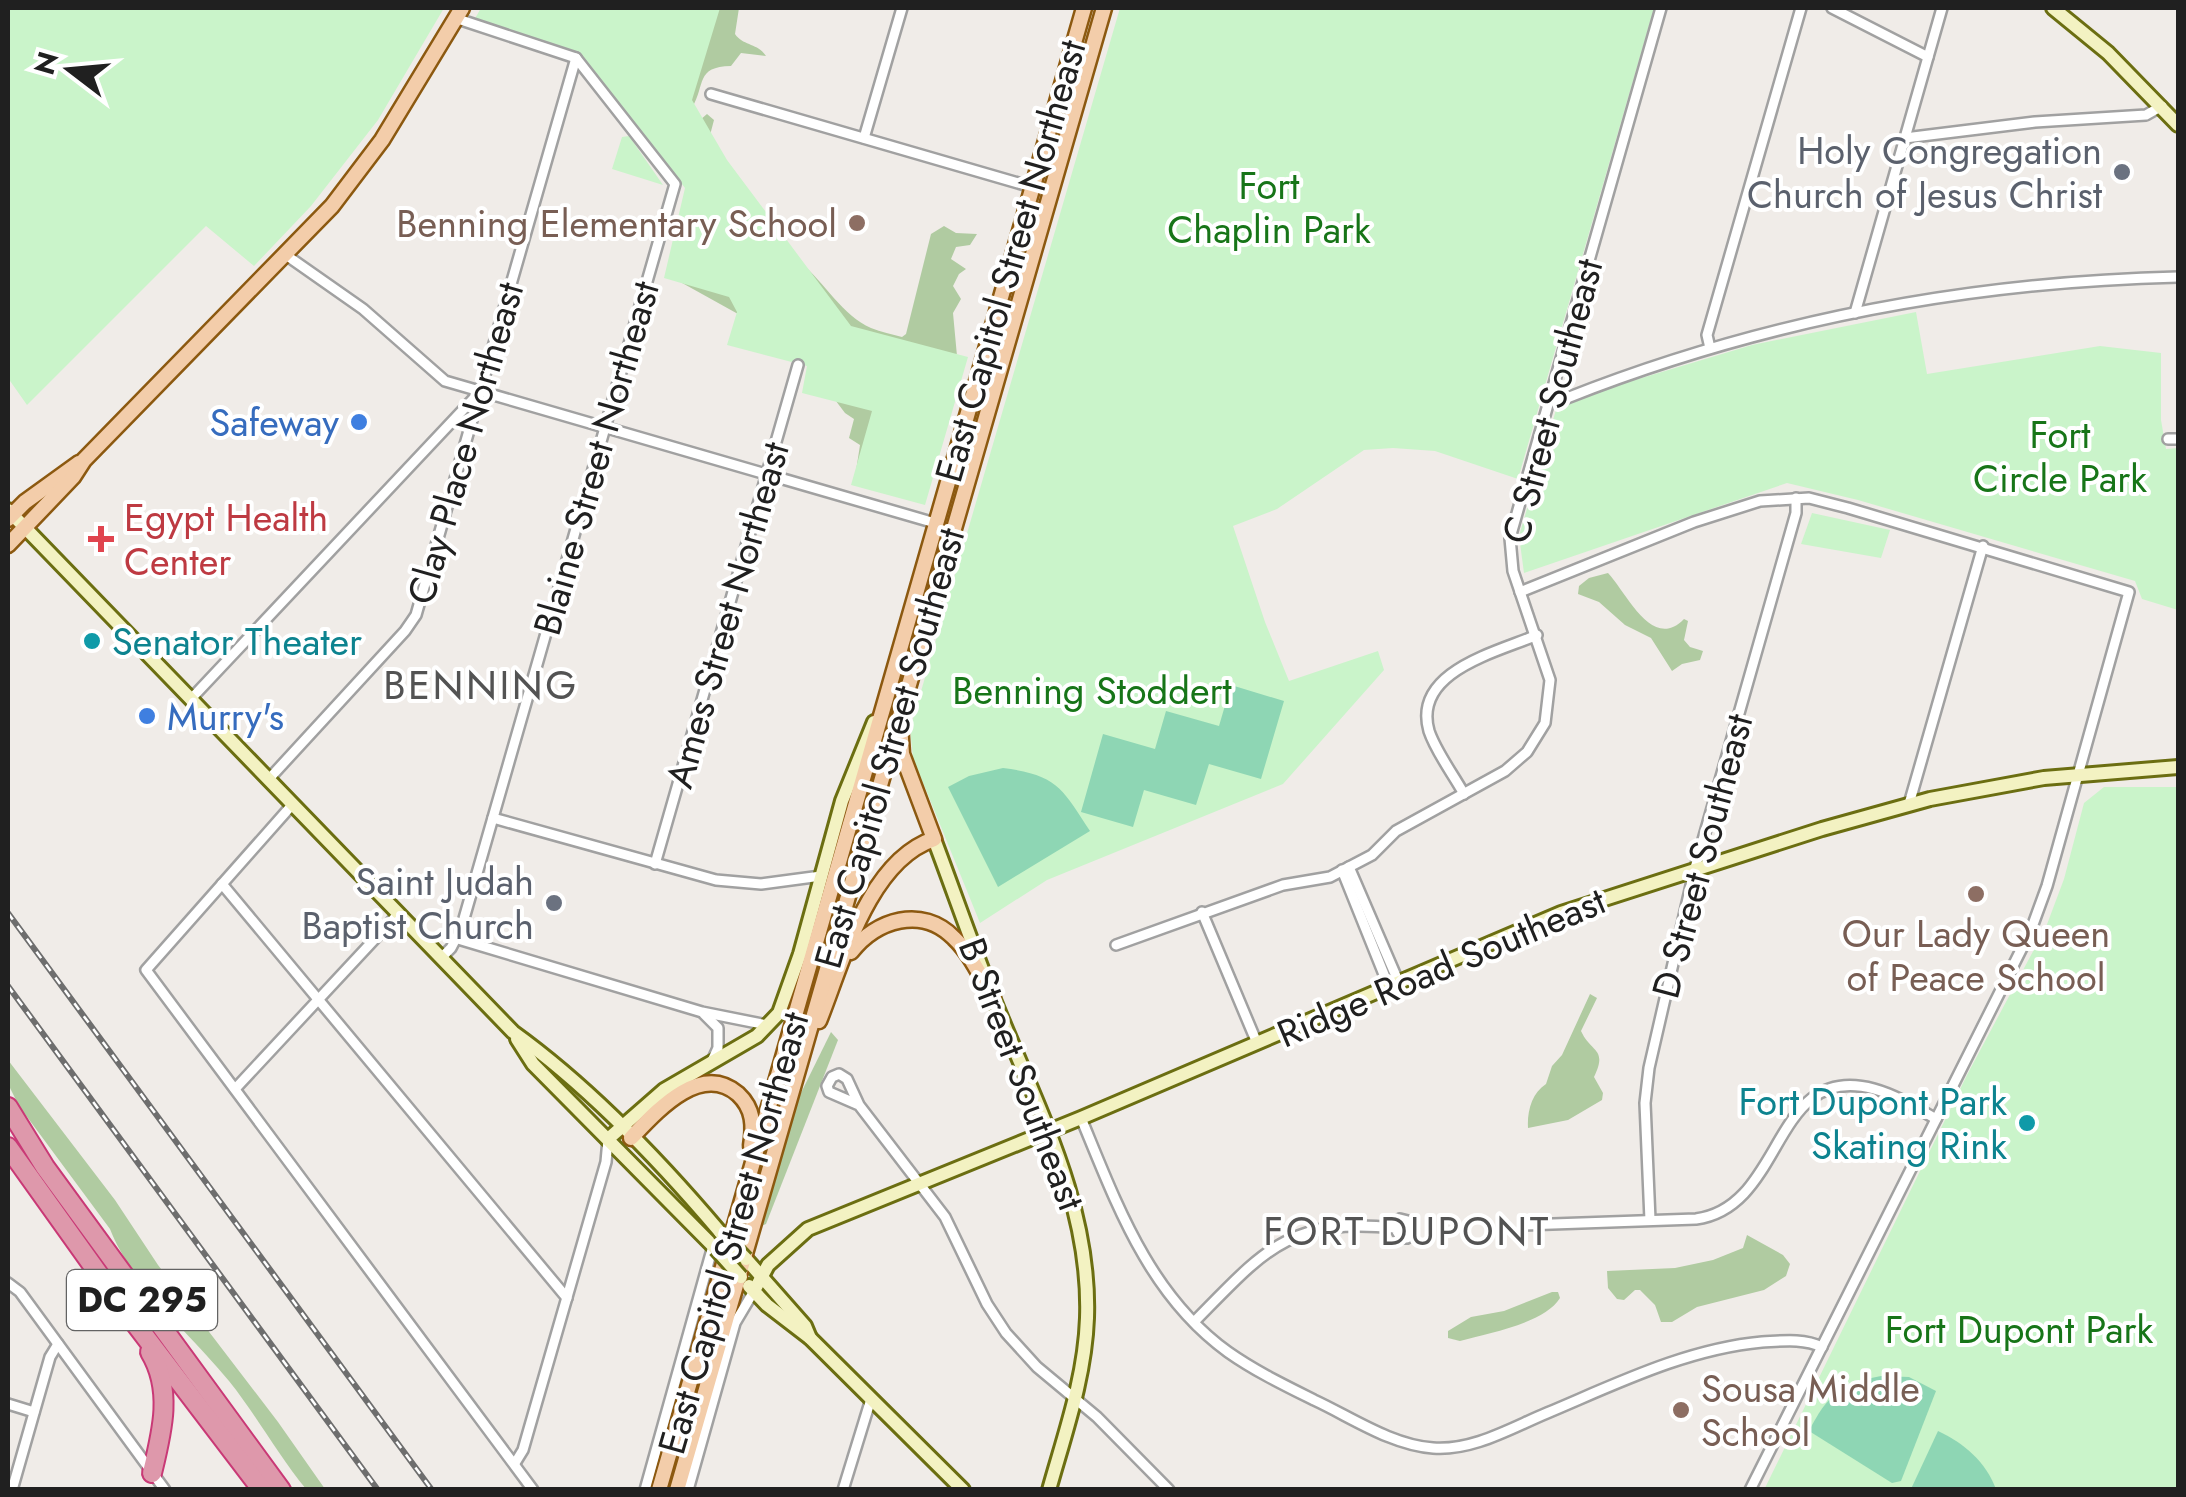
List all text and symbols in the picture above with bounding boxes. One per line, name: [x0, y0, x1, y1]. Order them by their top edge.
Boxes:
north arrow: [20, 20, 120, 120]
street label: East Capitol Street Northeast: [921, 34, 1099, 488]
text: N: [24, 47, 69, 80]
place label: Holy Congregation Church of Jesus Christ: [1747, 123, 2102, 222]
park label: Fort Chaplin Park: [1167, 158, 1371, 257]
marker: Holy Congregation Church of Jesus Christ: [2111, 161, 2133, 183]
place label: Benning Elementary School: [396, 196, 837, 251]
marker: Benning Elementary School: [846, 212, 868, 234]
street label: C Street Southeast: [1488, 253, 1616, 549]
street label: Blaine Street Northeast: [519, 275, 673, 641]
street label: Clay Place Northeast: [393, 276, 537, 610]
place label: Safeway: [209, 395, 339, 450]
park label: Fort Circle Park: [1973, 407, 2147, 506]
marker: Safeway: [348, 411, 370, 433]
street label: Ames Street Northeast: [651, 436, 803, 794]
place label: Egypt Health Center: [124, 490, 328, 589]
street label: East Capitol Street Southeast: [800, 521, 978, 975]
marker: Egypt Health Center: [88, 526, 114, 552]
place label: Senator Theater: [112, 614, 362, 669]
marker: Senator Theater: [81, 630, 103, 652]
district label: BENNING: [383, 656, 579, 714]
park label: Benning Stoddert: [952, 663, 1232, 718]
place label: Murry's: [167, 689, 284, 744]
marker: Murry's: [136, 705, 158, 727]
street label: D Street Southeast: [1638, 708, 1766, 1004]
place label: Saint Judah Baptist Church: [302, 854, 534, 953]
street label: Ridge Road Southeast: [1268, 873, 1614, 1061]
marker: Our Lady Queen of Peace School: [1965, 883, 1987, 905]
marker: Saint Judah Baptist Church: [543, 892, 565, 914]
place label: Our Lady Queen of Peace School: [1842, 906, 2110, 1005]
street label: B Street Southeast: [945, 930, 1099, 1218]
street label: East Capitol Street Northeast: [644, 1006, 822, 1460]
place label: Fort Dupont Park Skating Rink: [1738, 1074, 2007, 1173]
marker: Fort Dupont Park Skating Rink: [2016, 1112, 2038, 1134]
district label: FORT DUPONT: [1263, 1202, 1551, 1260]
road number: DC 295: [67, 1270, 217, 1330]
park label: Fort Dupont Park: [1885, 1302, 2154, 1357]
place label: Sousa Middle School: [1701, 1361, 1920, 1460]
marker: Sousa Middle School: [1670, 1399, 1692, 1421]

